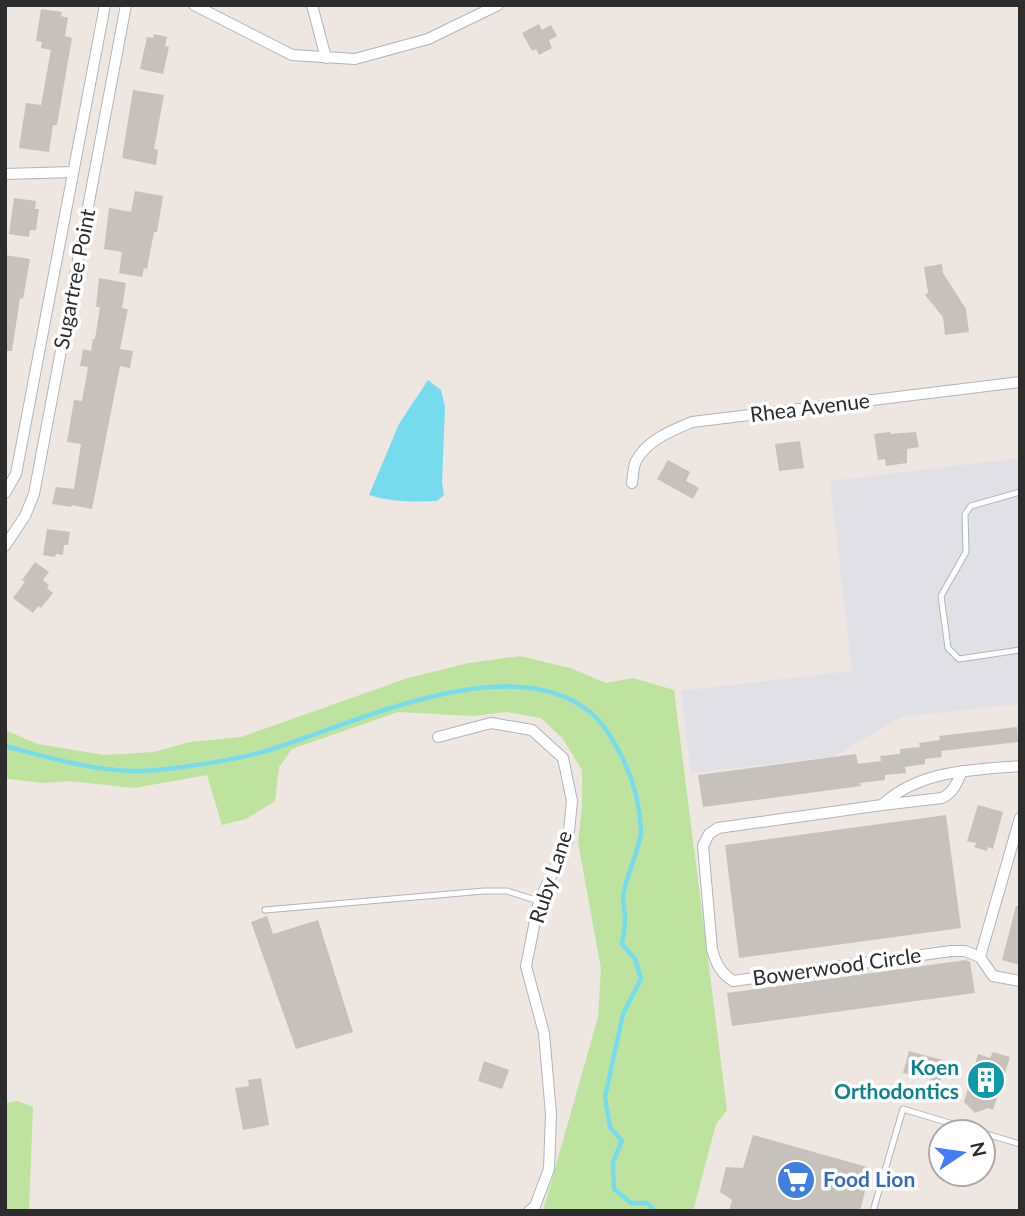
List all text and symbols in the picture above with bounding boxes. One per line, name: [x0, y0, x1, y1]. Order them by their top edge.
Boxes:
street label: Sugartree Point: [48, 206, 99, 351]
street label: Rhea Avenue: [749, 387, 871, 426]
street label: Ruby Lane: [523, 827, 576, 926]
street label: Bowerwood Circle: [751, 941, 923, 990]
place label: Koen Orthodontics: [834, 1054, 959, 1103]
building icon: Koen Orthodontics: [965, 1059, 1007, 1101]
north arrow: [927, 1118, 997, 1188]
text: N: [966, 1139, 992, 1159]
supermarket icon: Food Lion: [775, 1159, 817, 1201]
place label: Food Lion: [823, 1166, 915, 1191]

